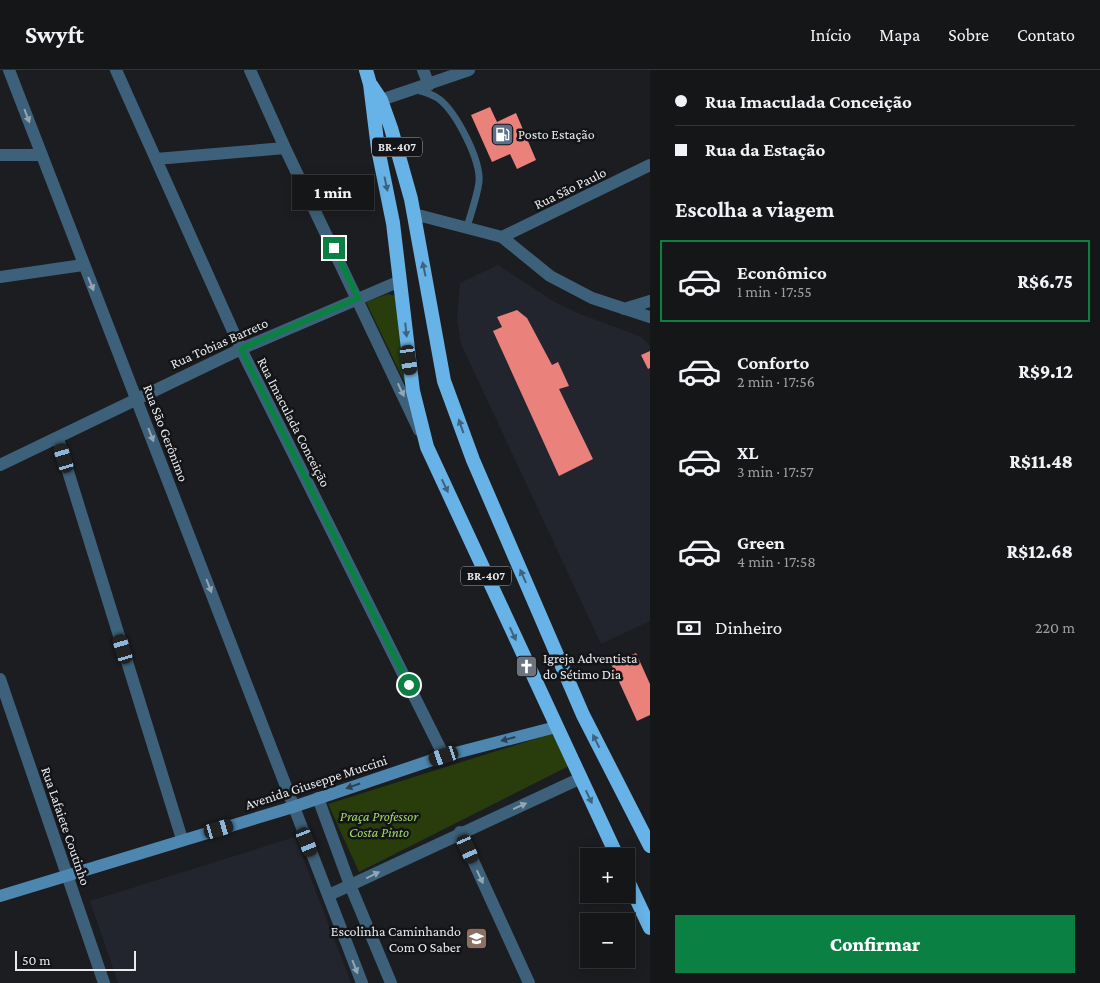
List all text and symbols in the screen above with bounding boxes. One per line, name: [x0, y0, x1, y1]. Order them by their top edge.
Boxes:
text: Swyft: [25, 21, 84, 48]
text: Início: [810, 25, 851, 45]
text: Mapa: [879, 25, 920, 45]
text: Sobre: [948, 25, 989, 45]
text: Contato: [1017, 25, 1075, 45]
text: Rua Imaculada Conceição: [705, 91, 912, 112]
one-way arrow: [24, 108, 31, 123]
fuel station icon: Posto Estação: [490, 122, 514, 146]
place label: Posto Estação: [518, 126, 595, 142]
road number: BR-407: [372, 138, 422, 156]
text: Rua da Estação: [705, 139, 825, 160]
street label: Rua São Paulo: [531, 164, 609, 212]
callout: 1 min: [293, 176, 375, 210]
one-way arrow: [382, 176, 390, 191]
text: 1 min: [314, 184, 352, 201]
text: Escolha a viagem: [675, 197, 834, 222]
route end: [323, 237, 345, 259]
icon: car: [677, 259, 722, 304]
one-way arrow: [420, 262, 428, 277]
text: Econômico: [737, 262, 827, 283]
text: R$6.75: [1017, 271, 1073, 292]
one-way arrow: [87, 277, 95, 292]
text: 1 min · 17:55: [737, 283, 812, 300]
street label: Rua Tobias Barreto: [168, 314, 270, 372]
one-way arrow: [402, 322, 410, 338]
car: [399, 344, 418, 376]
icon: car: [677, 349, 722, 394]
text: Conforto: [737, 352, 809, 373]
street label: Rua Imaculada Conceição: [254, 354, 334, 490]
text: R$9.12: [1018, 361, 1073, 382]
text: 2 min · 17:56: [737, 373, 815, 390]
street label: Rua São Gerônimo: [140, 382, 192, 484]
one-way arrow: [397, 383, 405, 397]
one-way arrow: [457, 418, 465, 433]
one-way arrow: [147, 428, 155, 443]
icon: car: [677, 439, 722, 484]
car: [52, 441, 75, 475]
text: XL: [737, 442, 759, 463]
text: R$11.48: [1009, 451, 1073, 472]
text: 3 min · 17:57: [737, 463, 814, 480]
one-way arrow: [441, 479, 449, 493]
icon: car: [677, 529, 722, 574]
text: Green: [737, 532, 785, 553]
text: R$12.68: [1007, 541, 1073, 562]
text: 4 min · 17:58: [737, 553, 816, 570]
road number: BR-407: [461, 566, 511, 586]
one-way arrow: [518, 569, 526, 583]
one-way arrow: [206, 579, 213, 594]
icon: cash: [675, 614, 703, 642]
text: Dinheiro: [715, 617, 782, 638]
text: 220 m: [1035, 619, 1075, 636]
one-way arrow: [509, 627, 517, 641]
car: [111, 632, 134, 666]
place label: Igreja Adventista do Sétimo Dia: [543, 650, 638, 682]
church icon: Igreja Adventista do Sétimo Dia: [515, 654, 539, 678]
route start: [398, 674, 420, 696]
one-way arrow: [592, 733, 600, 748]
one-way arrow: [501, 735, 516, 743]
car: [427, 744, 460, 768]
street label: Avenida Giuseppe Muccini: [243, 751, 389, 813]
street label: Rua Lafaiete Coutinho: [38, 765, 94, 887]
one-way arrow: [345, 783, 360, 791]
one-way arrow: [586, 790, 594, 804]
one-way arrow: [513, 801, 527, 809]
park label: Praça Professor Costa Pinto: [340, 808, 419, 840]
car: [202, 818, 235, 840]
car: [294, 825, 319, 859]
car: [455, 832, 480, 866]
map controls: [580, 848, 635, 968]
button: +: [580, 848, 635, 903]
one-way arrow: [366, 870, 380, 878]
one-way arrow: [477, 870, 485, 884]
button: −: [580, 913, 635, 968]
button: Confirmar: [675, 915, 1075, 973]
place label: Escolinha Caminhando Com O Saber: [331, 923, 461, 955]
school or university icon: Escolinha Caminhando Com O Saber: [465, 927, 489, 951]
scale bar: [15, 948, 136, 971]
text: 50 m: [22, 952, 50, 968]
one-way arrow: [352, 959, 360, 974]

